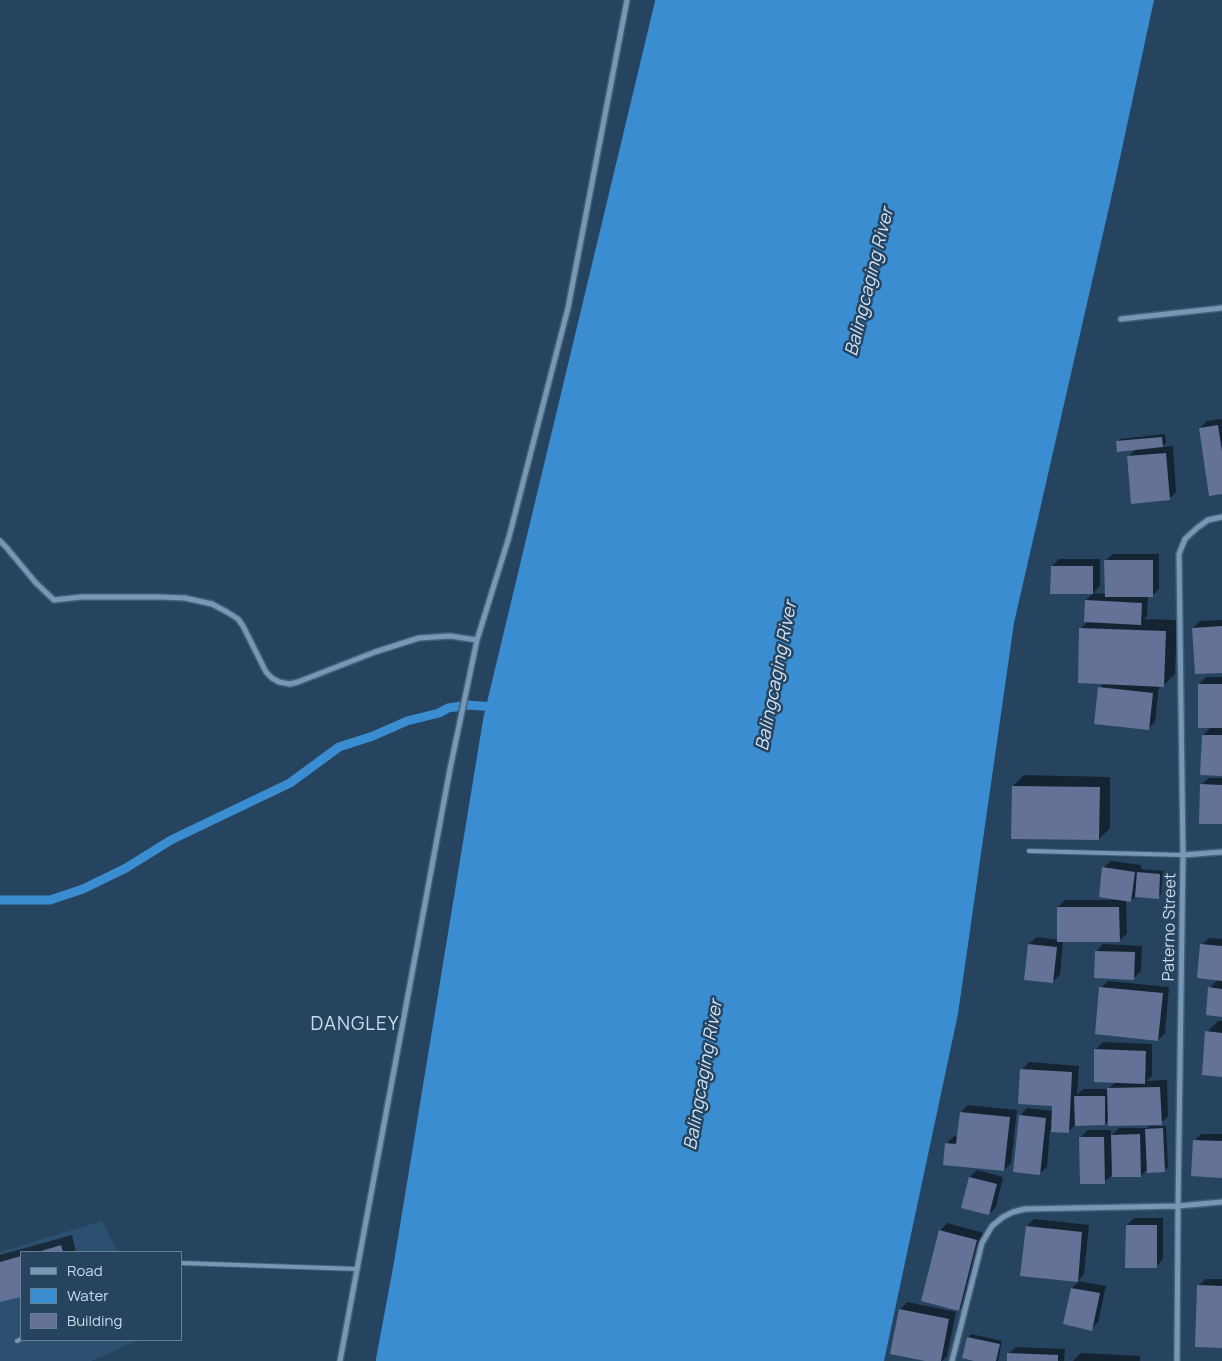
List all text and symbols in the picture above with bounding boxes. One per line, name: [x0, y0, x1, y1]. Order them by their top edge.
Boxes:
water label: Balingcaging River: [841, 206, 899, 358]
water label: Balingcaging River: [752, 599, 802, 753]
street label: Paterno Street: [1159, 873, 1181, 981]
water label: Balingcaging River: [680, 998, 728, 1152]
district label: DANGLEY: [310, 1014, 400, 1036]
legend: [20, 1251, 182, 1341]
text: Road: [67, 1260, 103, 1281]
text: Water: [67, 1285, 109, 1306]
text: Building: [67, 1310, 122, 1331]

